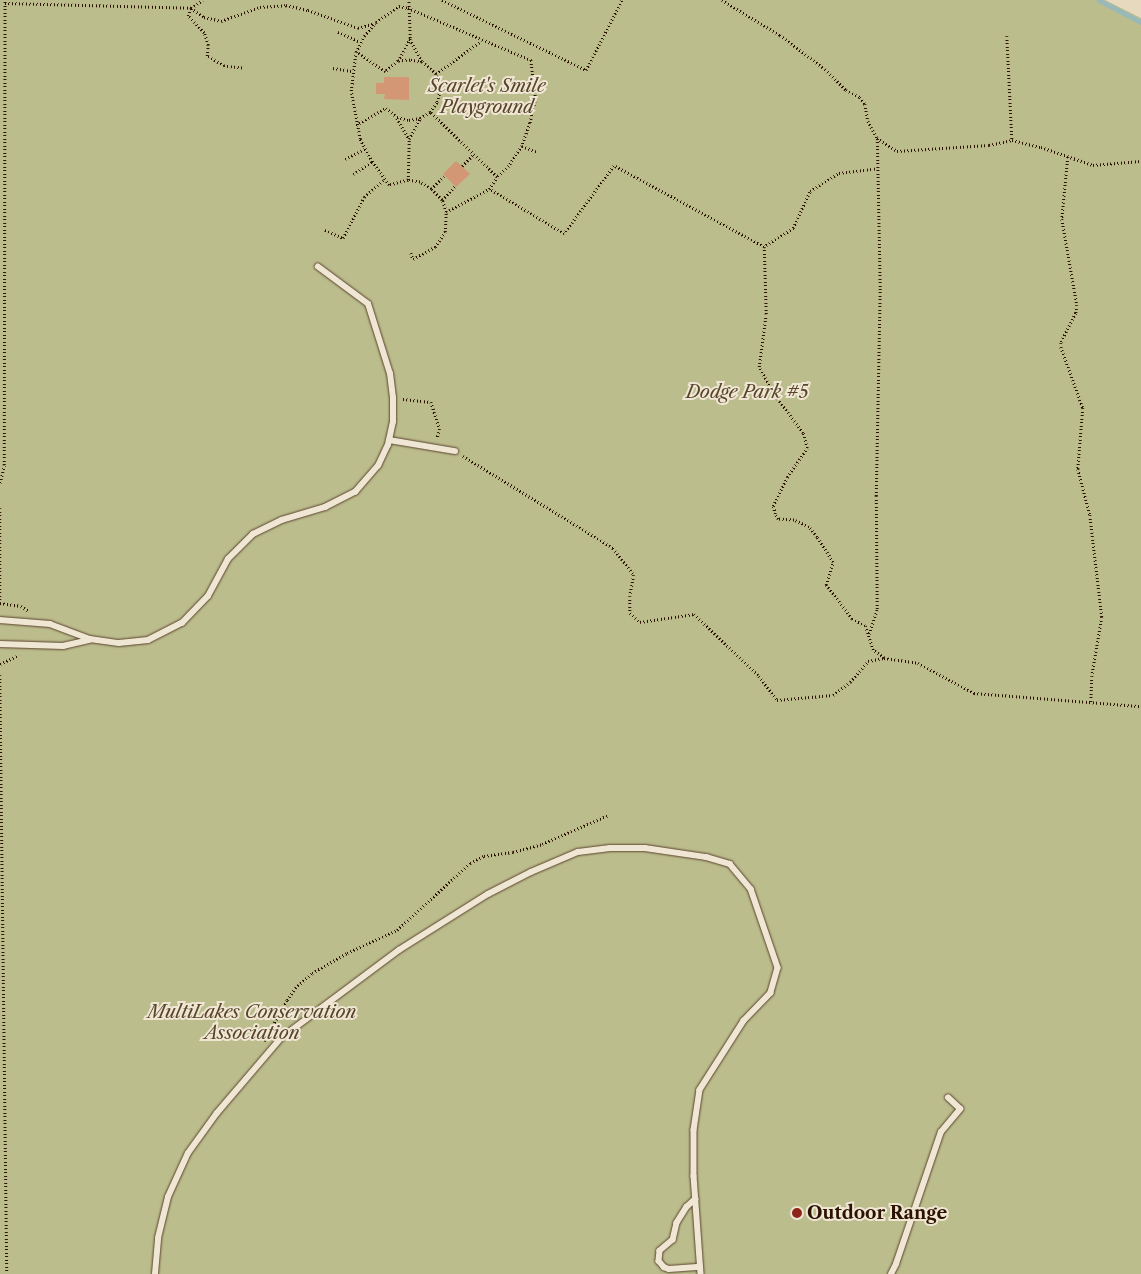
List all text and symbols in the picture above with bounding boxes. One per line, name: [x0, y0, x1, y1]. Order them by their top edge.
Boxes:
park label: Scarlet's Smile Playground: [428, 76, 546, 118]
park label: Dodge Park #5: [686, 381, 808, 403]
park label: MultiLakes Conservation Association: [148, 1002, 356, 1044]
place label: Outdoor Range: [807, 1202, 947, 1224]
marker: Outdoor Range: [791, 1207, 803, 1219]

